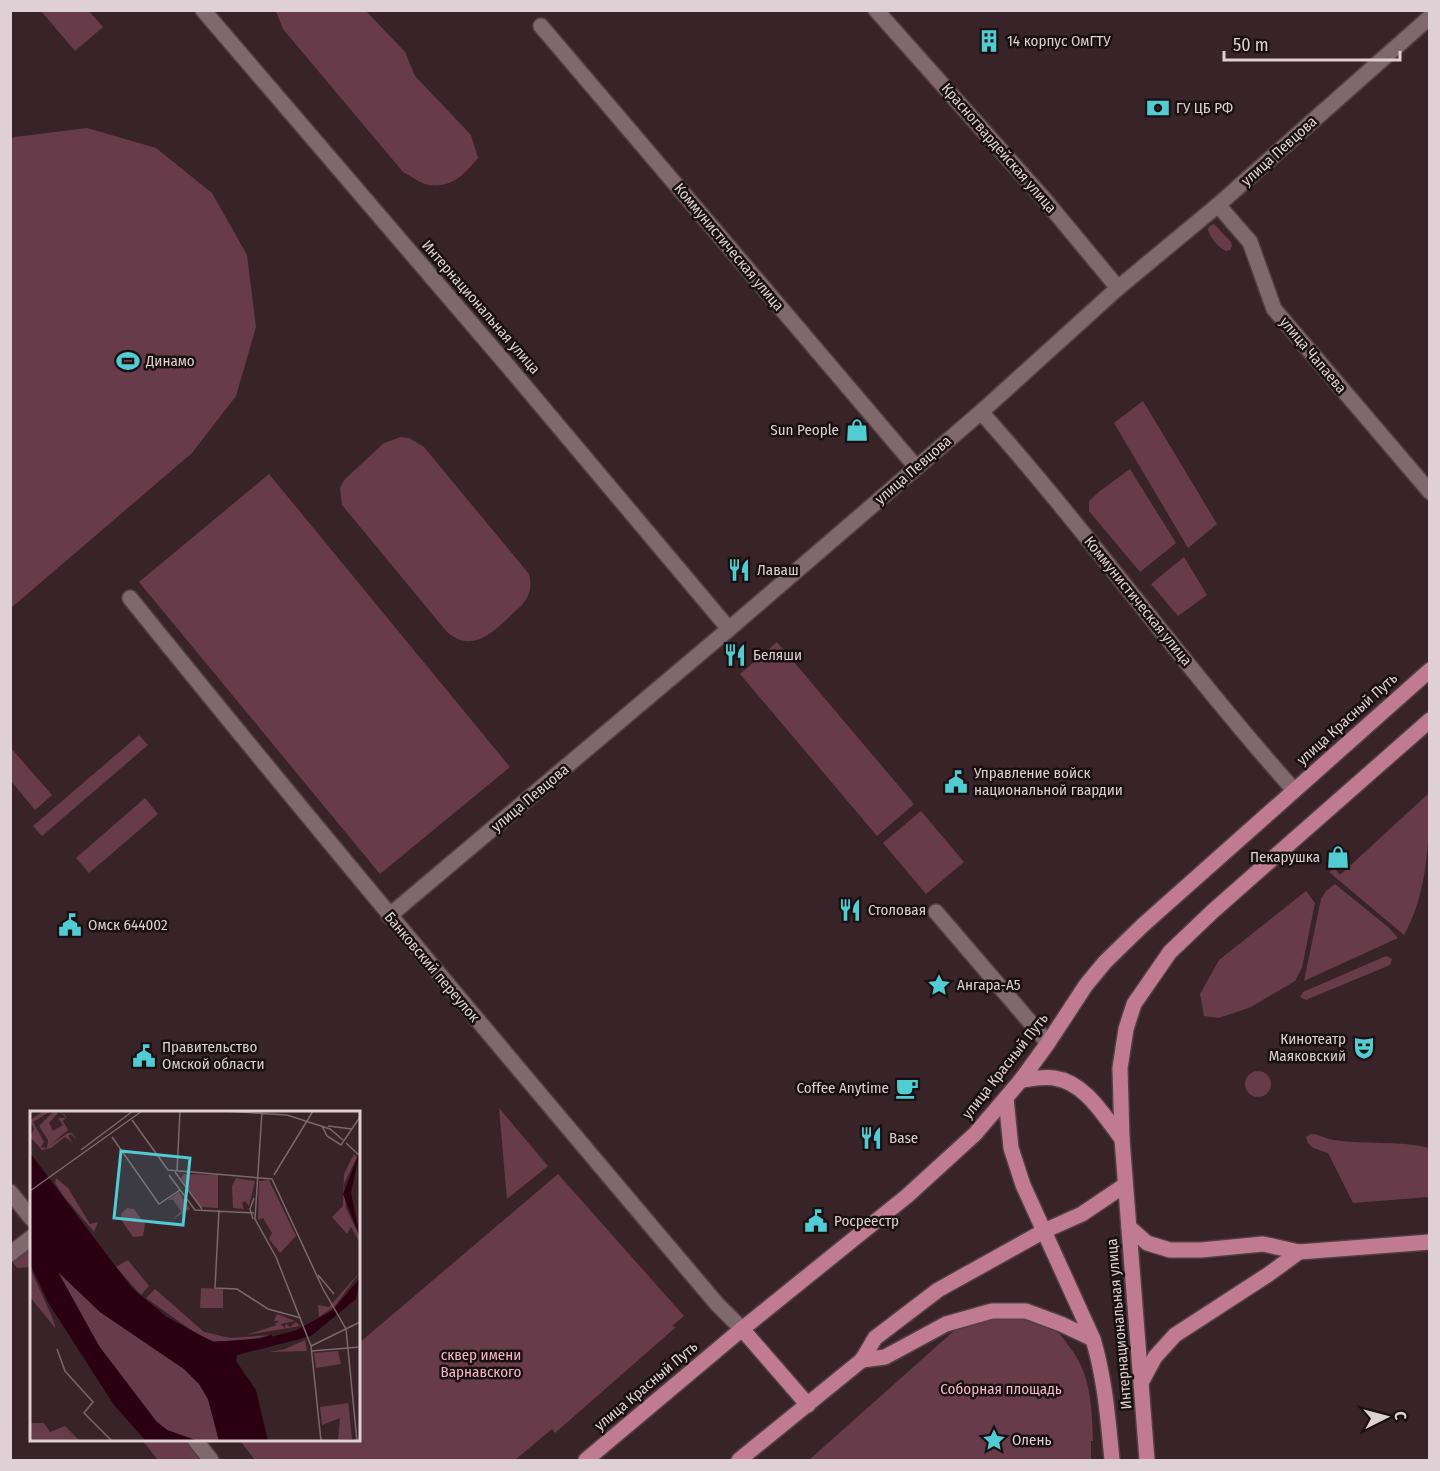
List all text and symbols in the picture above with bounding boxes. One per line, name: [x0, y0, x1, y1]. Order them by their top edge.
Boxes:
scale bar: [1224, 24, 1400, 62]
building icon: 14 корпус ОмГТУ: [976, 28, 1002, 54]
place label: 14 корпус ОмГТУ: [1007, 32, 1111, 50]
text: 50 m: [1233, 34, 1269, 56]
street label: Красногвардейская улица: [938, 79, 1060, 217]
bank icon: ГУ ЦБ РФ: [1145, 95, 1171, 121]
place label: ГУ ЦБ РФ: [1176, 99, 1233, 117]
street label: улица Певцова: [1237, 112, 1321, 190]
street label: Коммунистическая улица: [670, 180, 788, 314]
street label: Интернациональная улица: [418, 236, 544, 378]
street label: улица Чапаева: [1276, 313, 1350, 397]
sports icon: Динамо: [115, 348, 141, 374]
place label: Динамо: [145, 352, 195, 370]
shop icon: Sun People: [844, 417, 870, 443]
place label: Sun People: [770, 421, 839, 439]
street label: улица Певцова: [871, 432, 955, 508]
street label: Коммунистическая улица: [1080, 533, 1196, 669]
restaurant icon: Лаваш: [726, 557, 752, 583]
place label: Лаваш: [757, 561, 799, 579]
restaurant icon: Беляши: [722, 642, 748, 668]
place label: Беляши: [753, 646, 802, 664]
street label: улица Красный Путь: [1293, 669, 1401, 769]
street label: улица Певцова: [488, 760, 572, 836]
place label: Управление войск национальной гвардии: [973, 764, 1123, 799]
public building icon: Управление войск национальной гвардии: [943, 769, 969, 795]
shop icon: Пекарушка: [1325, 844, 1351, 870]
place label: Пекарушка: [1250, 848, 1320, 866]
restaurant icon: Столовая: [837, 897, 863, 923]
place label: Столовая: [868, 901, 926, 919]
street label: Банковский переулок: [381, 908, 483, 1026]
public building icon: Омск 644002: [57, 912, 83, 938]
place label: Омск 644002: [88, 916, 168, 934]
place icon: Ангара-А5: [926, 972, 952, 998]
place label: Ангара-А5: [957, 976, 1021, 994]
street label: улица Красный Путь: [958, 1010, 1052, 1122]
place label: Кинотеатр Маяковский: [1269, 1030, 1346, 1065]
theatre icon: Кинотеатр Маяковский: [1351, 1035, 1377, 1061]
place label: Правительство Омской области: [162, 1038, 264, 1073]
public building icon: Правительство Омской области: [131, 1043, 157, 1069]
cafe icon: Coffee Anytime: [894, 1075, 920, 1101]
place label: Coffee Anytime: [796, 1079, 889, 1097]
inset map: [30, 1111, 360, 1441]
restaurant icon: Base: [858, 1125, 884, 1151]
place label: Base: [889, 1129, 918, 1147]
public building icon: Росреестр: [803, 1208, 829, 1234]
place label: Росреестр: [834, 1212, 899, 1230]
street label: Интернациональная улица: [1103, 1238, 1135, 1410]
street label: улица Красный Путь: [591, 1338, 701, 1434]
park label: сквер имени Варнавского: [441, 1346, 522, 1381]
park label: Соборная площадь: [940, 1380, 1062, 1398]
north arrow: [1356, 1387, 1416, 1447]
text: С: [1391, 1410, 1410, 1421]
place icon: Олень: [981, 1427, 1007, 1453]
place label: Олень: [1012, 1431, 1051, 1449]

